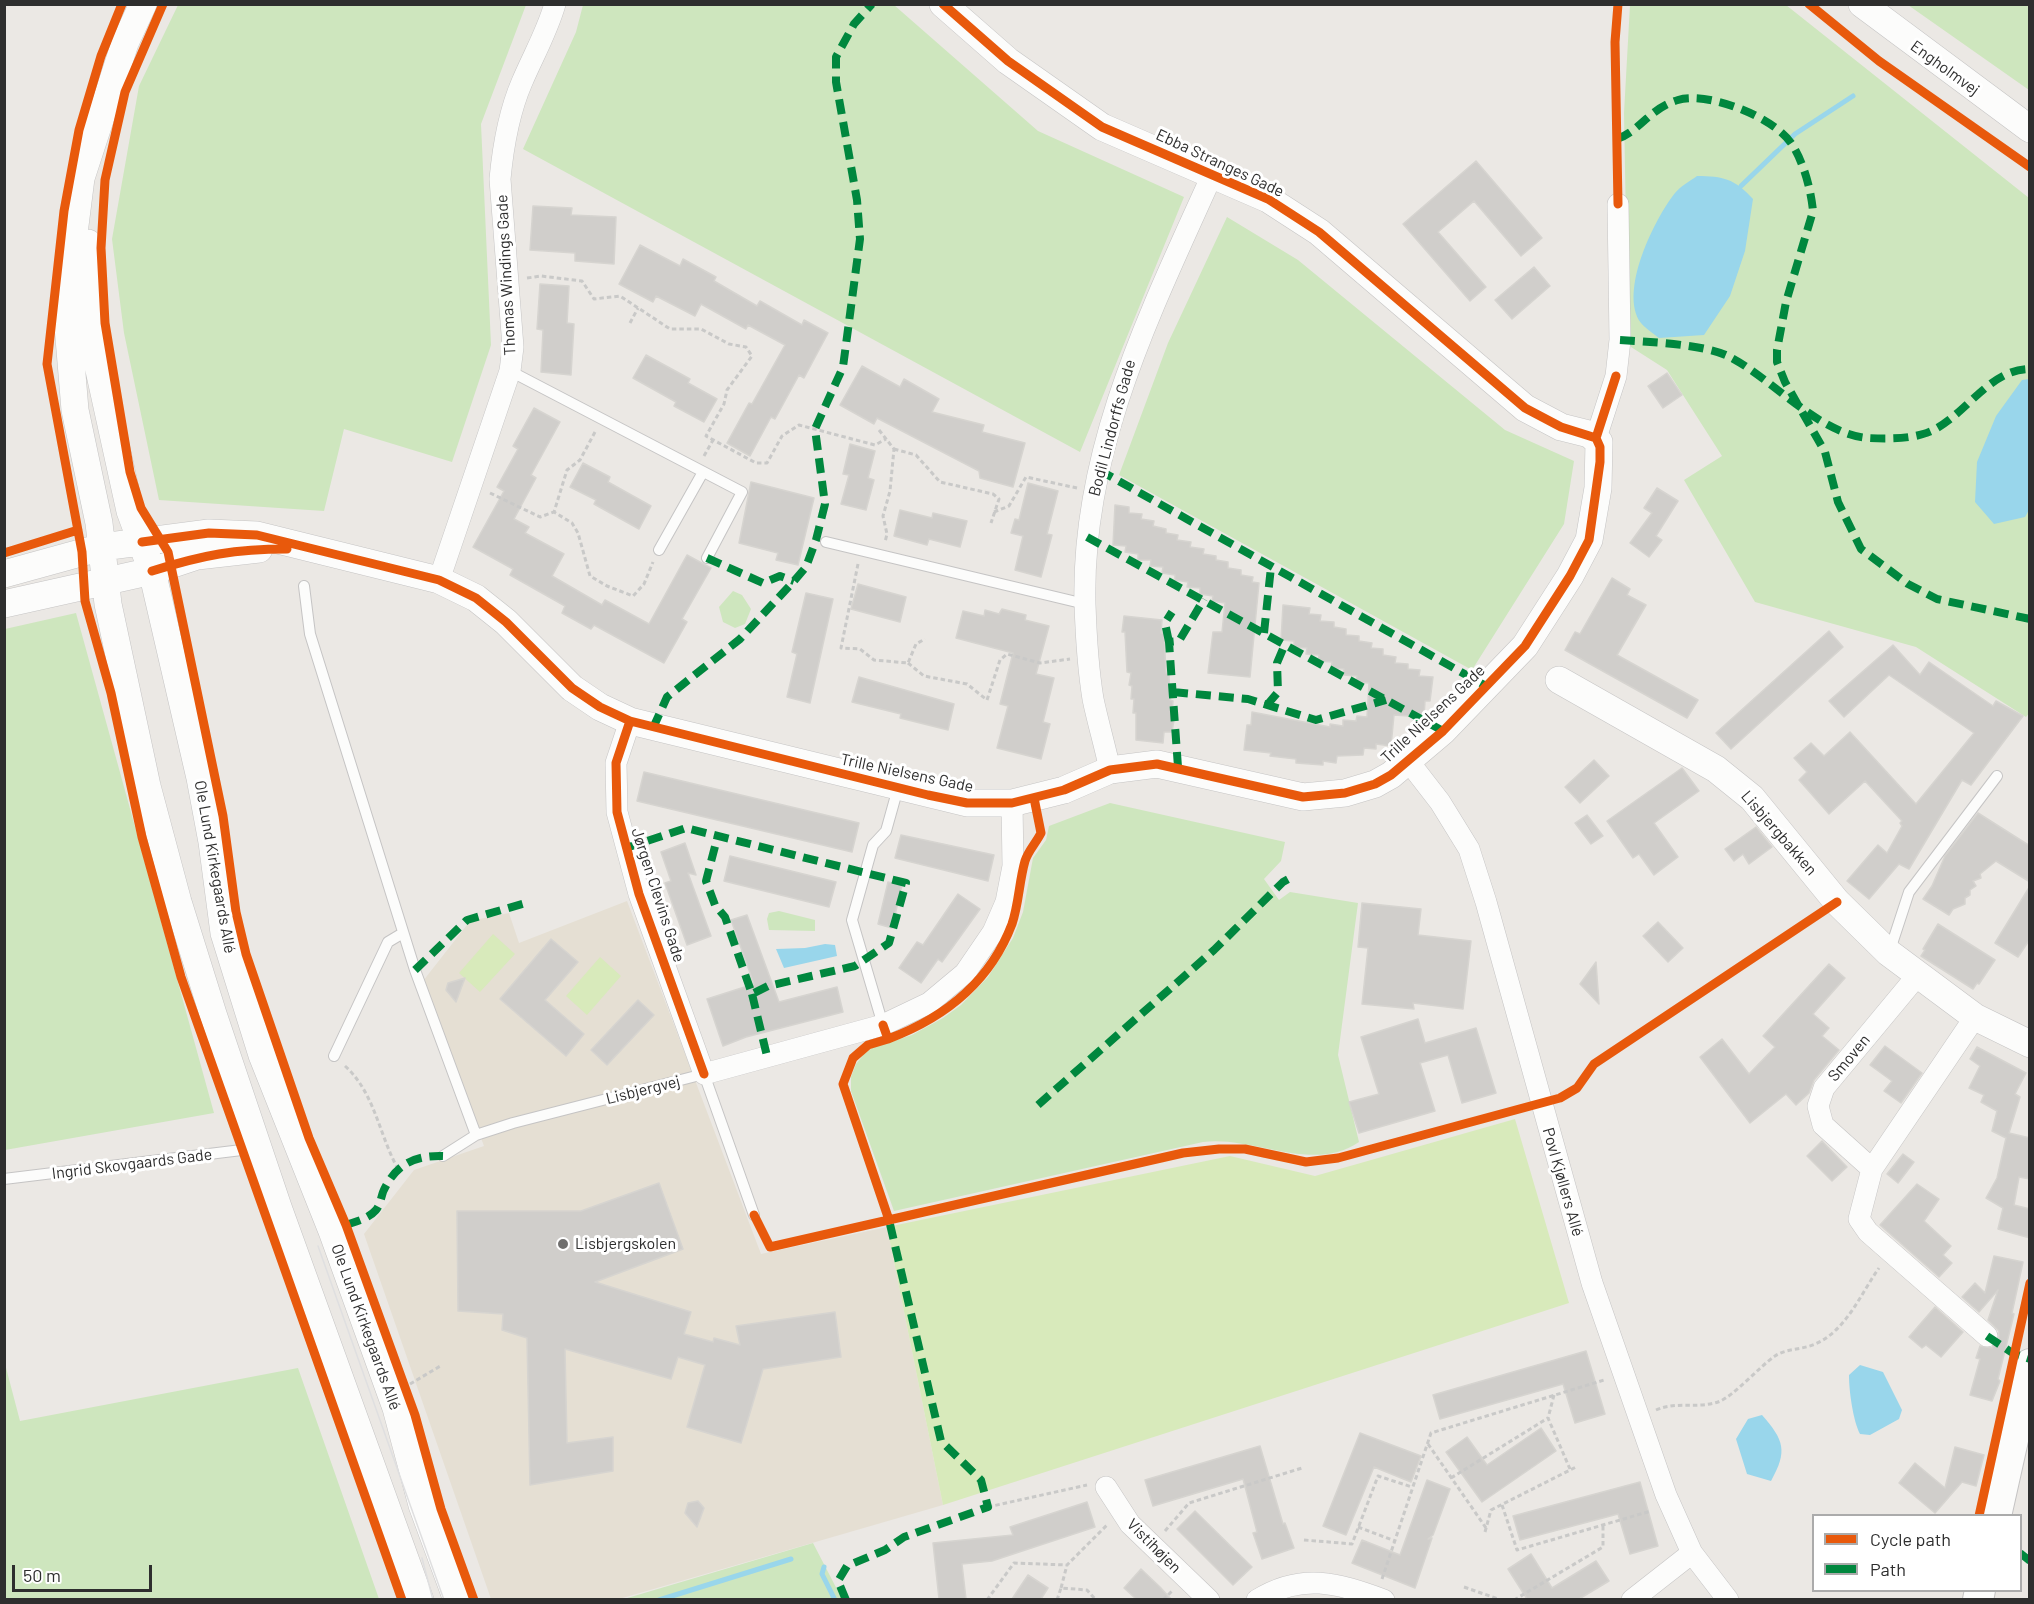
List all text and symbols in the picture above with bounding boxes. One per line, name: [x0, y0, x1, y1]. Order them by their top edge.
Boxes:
street label: Engholmvej: [1907, 37, 1983, 99]
street label: Ebba Stranges Gade: [1153, 125, 1287, 201]
street label: Thomas Windings Gade: [492, 194, 520, 356]
street label: Bodil Lindorffs Gade: [1085, 358, 1139, 498]
street label: Trille Nielsens Gade: [1377, 661, 1489, 767]
street label: Trille Nielsens Gade: [839, 750, 975, 796]
street label: Ole Lund Kirkegaards Allé: [190, 779, 240, 955]
street label: Lisbjergbakken: [1737, 787, 1821, 879]
street label: Jørgen Clevins Gade: [627, 825, 689, 965]
street label: Smoven: [1824, 1031, 1874, 1085]
street label: Lisbjergvej: [604, 1071, 682, 1109]
street label: Povl Kjøllers Allé: [1538, 1125, 1588, 1239]
street label: Ingrid Skovgaards Gade: [51, 1145, 213, 1183]
place label: Lisbjergskolen: [575, 1234, 676, 1254]
marker: Lisbjergskolen: [556, 1237, 570, 1251]
street label: Ole Lund Kirkegaards Allé: [327, 1241, 405, 1413]
legend: [1812, 1514, 2022, 1592]
street label: Vistihøjen: [1123, 1515, 1185, 1577]
text: Cycle path: [1870, 1528, 1951, 1550]
scale bar: [15, 1553, 154, 1591]
text: Path: [1870, 1558, 1906, 1580]
text: 50 m: [23, 1564, 61, 1586]

